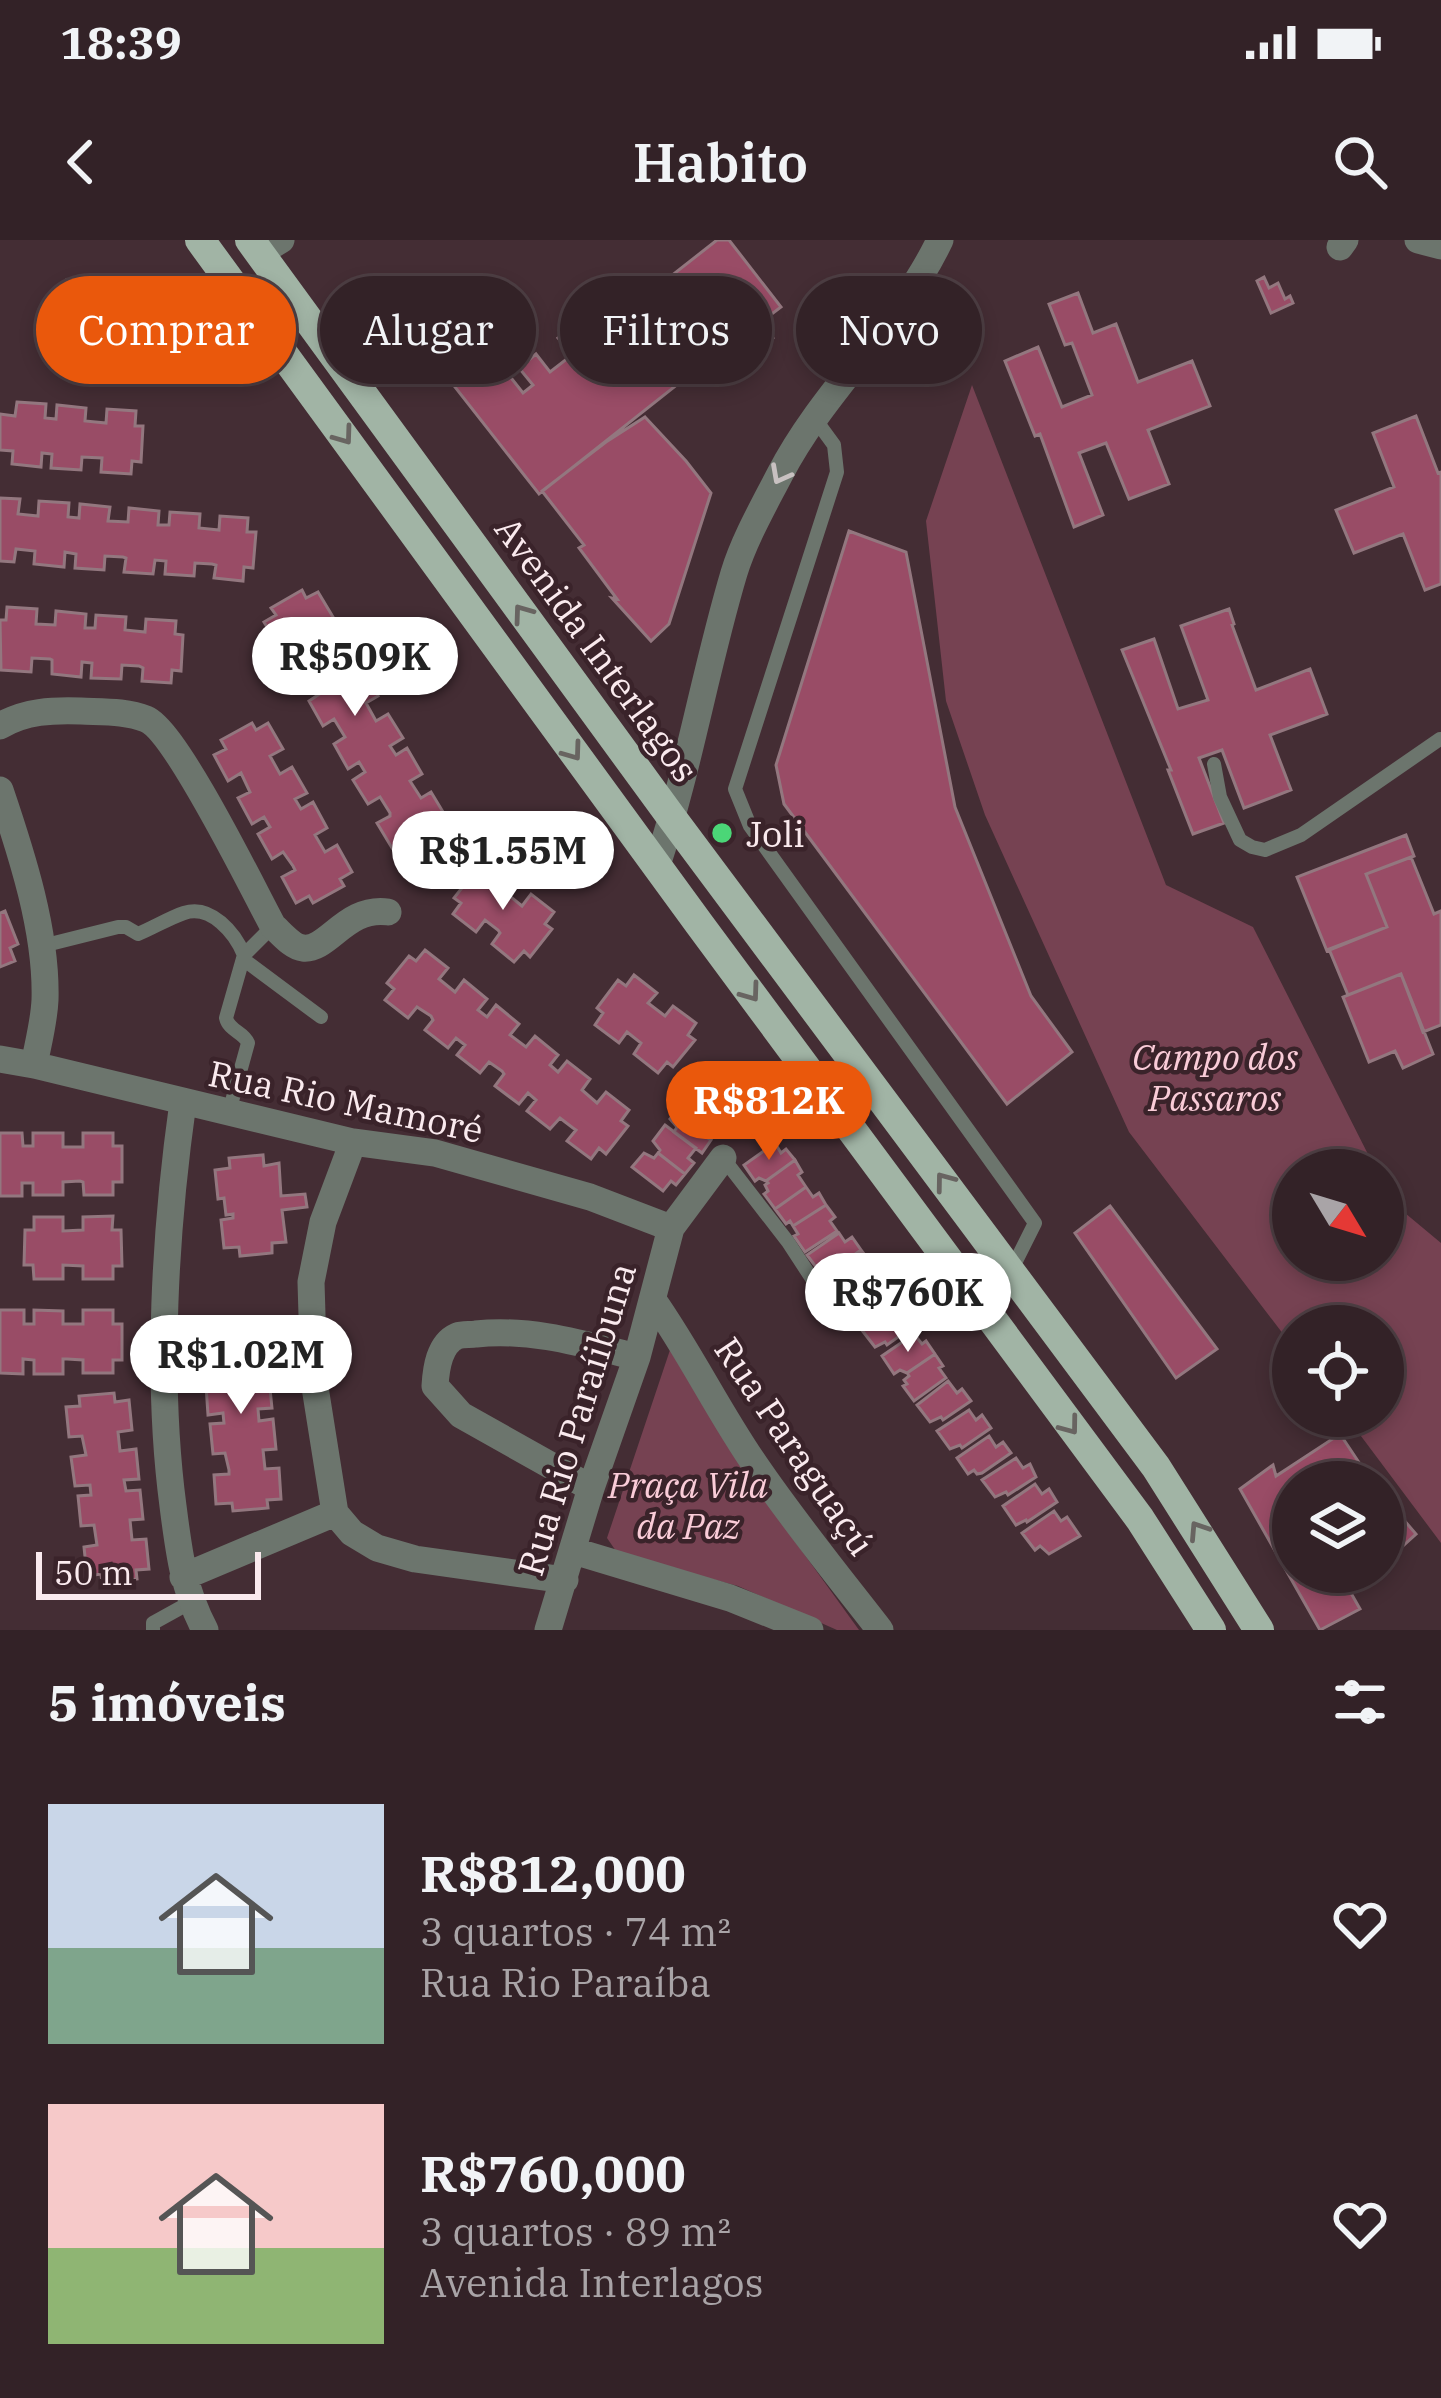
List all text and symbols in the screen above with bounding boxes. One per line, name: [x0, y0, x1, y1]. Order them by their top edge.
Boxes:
text: 18:39: [60, 13, 182, 71]
text: Habito: [633, 127, 808, 197]
icon: back: [48, 129, 114, 195]
icon: search: [1327, 129, 1393, 195]
chip: Comprar: [36, 276, 296, 384]
chip: Alugar: [320, 276, 536, 384]
chip: Filtros: [560, 276, 772, 384]
chip: Novo: [796, 276, 982, 384]
one-way arrow: [330, 423, 352, 445]
one-way arrow: [772, 463, 795, 485]
street label: Avenida Interlagos: [485, 507, 709, 791]
one-way arrow: [514, 604, 536, 626]
pin: R$509K: [257, 617, 453, 719]
text: R$509K: [279, 630, 431, 681]
one-way arrow: [559, 739, 581, 760]
place label: Joli: [746, 810, 805, 857]
pin: R$1.55M: [392, 811, 614, 913]
marker: Joli: [709, 820, 735, 846]
text: R$1.55M: [419, 824, 587, 875]
one-way arrow: [736, 980, 758, 1001]
park label: Campo dos Passaros: [1132, 1033, 1299, 1121]
street label: Rua Rio Mamoré: [204, 1049, 488, 1153]
pin: R$812K: [671, 1061, 867, 1163]
text: R$812K: [693, 1074, 845, 1125]
north arrow: [1272, 1149, 1404, 1281]
map controls: [1272, 1149, 1404, 1593]
one-way arrow: [937, 1173, 959, 1194]
pin: R$760K: [810, 1253, 1006, 1355]
street label: Rua Rio Paraíibuna: [506, 1257, 646, 1581]
text: R$760K: [832, 1266, 984, 1317]
button: locate: [1272, 1305, 1404, 1437]
pin: R$1.02M: [130, 1315, 352, 1417]
text: R$1.02M: [157, 1328, 325, 1379]
street label: Rua Paraguaçú: [705, 1328, 885, 1564]
one-way arrow: [1056, 1412, 1078, 1434]
park label: Praça Vila da Paz: [607, 1461, 769, 1549]
button: layers: [1272, 1461, 1404, 1593]
one-way arrow: [1190, 1522, 1212, 1544]
scale bar: [36, 1546, 261, 1599]
text: 50 m: [54, 1551, 133, 1594]
text: 5 imóveis: [48, 1669, 286, 1735]
icon: filters: [1327, 1669, 1393, 1735]
text: R$812,000: [420, 1840, 686, 1906]
icon: home: [144, 1852, 288, 1996]
icon: heart: [1327, 1891, 1393, 1957]
text: 3 quartos · 74 m²: [420, 1906, 731, 1957]
text: Rua Rio Paraíba: [420, 1957, 711, 2008]
text: R$760,000: [420, 2140, 686, 2206]
icon: home: [144, 2152, 288, 2296]
icon: heart: [1327, 2191, 1393, 2257]
text: 3 quartos · 89 m²: [420, 2206, 731, 2257]
text: Avenida Interlagos: [420, 2257, 764, 2308]

